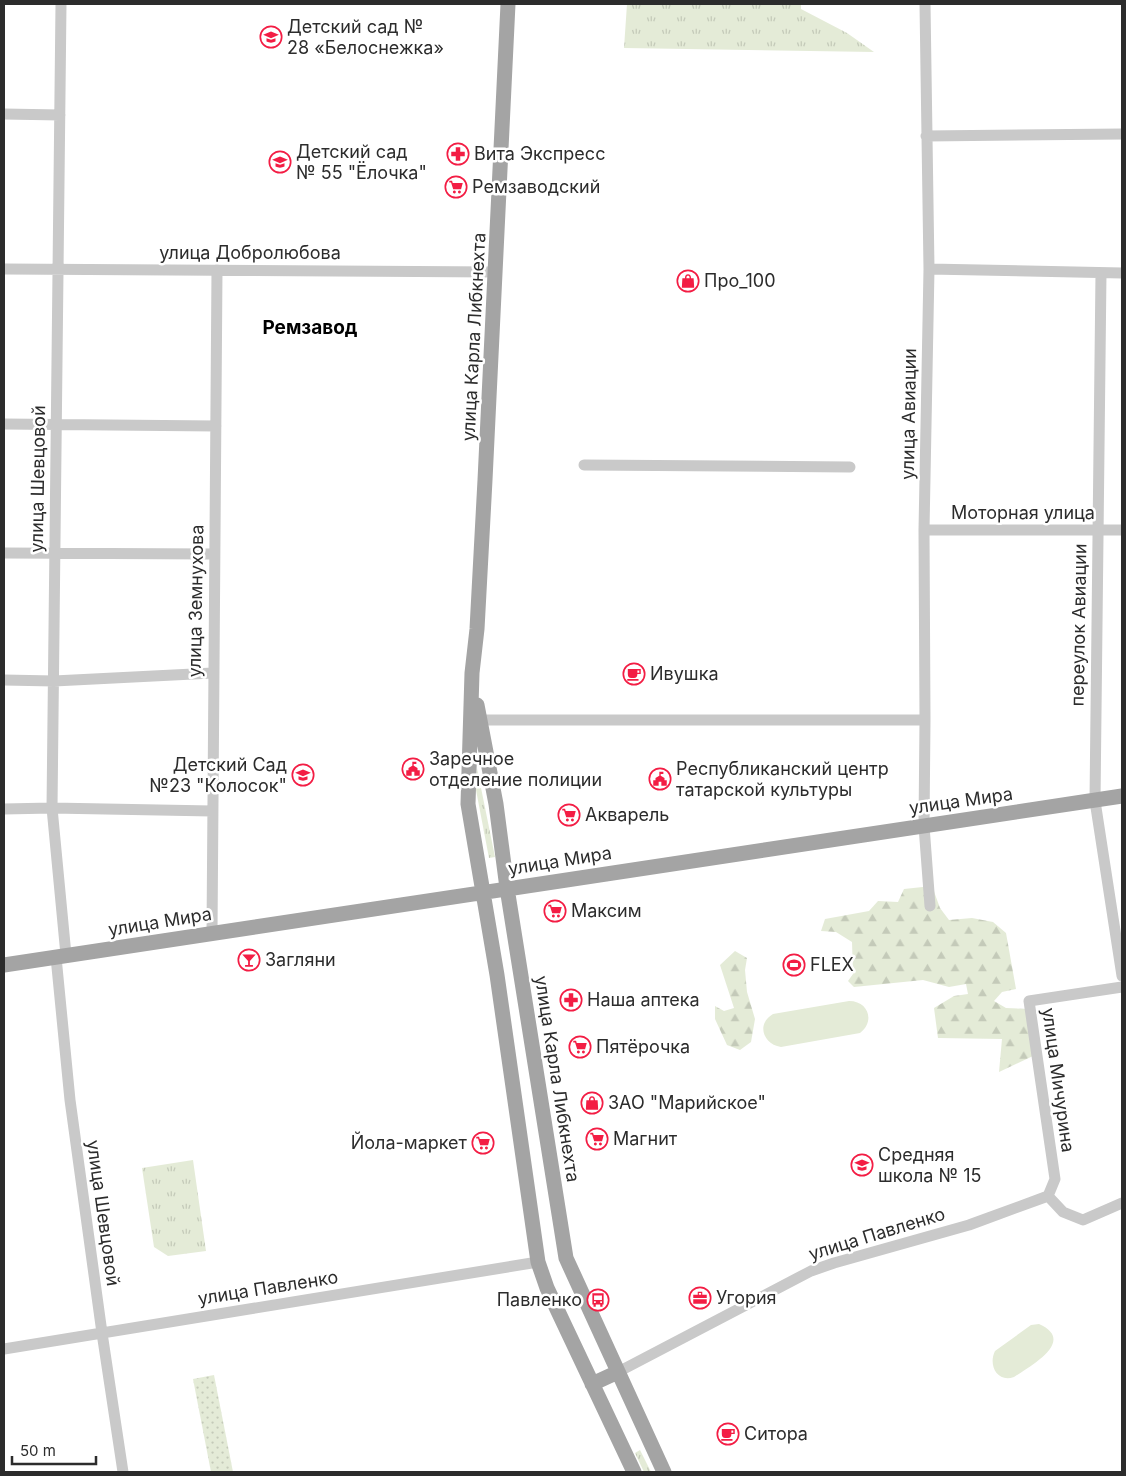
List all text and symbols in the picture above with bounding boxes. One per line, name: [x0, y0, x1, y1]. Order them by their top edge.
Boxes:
place label: Детский сад № 28 «Белоснежка»: [287, 16, 444, 58]
school or university icon: Детский сад № 28 «Белоснежка»: [259, 25, 283, 49]
place label: Детский сад № 55 "Ёлочка": [296, 141, 427, 183]
pharmacy icon: Вита Экспресс: [446, 142, 470, 166]
place label: Вита Экспресс: [474, 143, 605, 164]
school or university icon: Детский сад № 55 "Ёлочка": [268, 150, 292, 174]
supermarket icon: Ремзаводский: [444, 175, 468, 199]
place label: Ремзаводский: [472, 176, 600, 197]
street label: улица Карла Либкнехта: [458, 232, 489, 442]
street label: улица Добролюбова: [159, 242, 341, 263]
shop icon: Про_100: [676, 269, 700, 293]
place label: Про_100: [704, 270, 776, 291]
district label: Ремзавод: [262, 316, 358, 339]
street label: улица Авиации: [897, 348, 920, 480]
street label: улица Шевцовой: [26, 405, 49, 553]
street label: Моторная улица: [951, 502, 1095, 523]
street label: улица Земнухова: [184, 524, 207, 678]
street label: переулок Авиации: [1067, 543, 1090, 707]
cafe icon: Ивушка: [622, 662, 646, 686]
place label: Ивушка: [650, 663, 719, 684]
place label: Заречное отделение полиции: [429, 748, 602, 790]
place label: Детский Сад №23 "Колосок": [149, 754, 287, 796]
public building icon: Заречное отделение полиции: [401, 757, 425, 781]
place label: Республиканский центр татарской культуры: [676, 758, 889, 800]
school or university icon: Детский Сад №23 "Колосок": [291, 763, 315, 787]
public building icon: Республиканский центр татарской культуры: [648, 767, 672, 791]
street label: улица Мира: [908, 783, 1014, 818]
supermarket icon: Акварель: [557, 803, 581, 827]
place label: Акварель: [585, 804, 669, 825]
street label: улица Мира: [507, 842, 613, 879]
supermarket icon: Максим: [543, 899, 567, 923]
place label: Максим: [571, 900, 642, 921]
street label: улица Мира: [107, 903, 213, 940]
bar icon: Загляни: [237, 948, 261, 972]
place label: Загляни: [265, 949, 336, 970]
sports icon: FLEX: [782, 953, 806, 977]
place label: FLEX: [810, 954, 854, 975]
street label: улица Карла Либкнехта: [531, 974, 584, 1184]
pharmacy icon: Наша аптека: [559, 988, 583, 1012]
place label: Наша аптека: [587, 989, 700, 1010]
street label: улица Мичурина: [1038, 1006, 1079, 1154]
supermarket icon: Пятёрочка: [568, 1035, 592, 1059]
place label: Пятёрочка: [596, 1036, 690, 1057]
shop icon: ЗАО "Марийское": [580, 1091, 604, 1115]
place label: ЗАО "Марийское": [608, 1092, 766, 1113]
supermarket icon: Магнит: [585, 1127, 609, 1151]
place label: Магнит: [613, 1128, 678, 1149]
place label: Йола-маркет: [351, 1131, 468, 1153]
supermarket icon: Йола-маркет: [471, 1131, 495, 1155]
street label: улица Шевцовой: [83, 1139, 124, 1287]
place label: Средняя школа № 15: [878, 1144, 981, 1186]
school or university icon: Средняя школа № 15: [850, 1153, 874, 1177]
street label: улица Павленко: [806, 1203, 948, 1264]
street label: улица Павленко: [196, 1266, 339, 1309]
office icon: Угория: [688, 1286, 712, 1310]
place label: Угория: [716, 1287, 777, 1308]
bus stop icon: Павленко: [586, 1288, 610, 1312]
place label: Павленко: [497, 1289, 582, 1310]
cafe icon: Ситора: [716, 1422, 740, 1446]
place label: Ситора: [744, 1423, 808, 1444]
scale bar: [12, 1434, 96, 1466]
text: 50 m: [20, 1441, 56, 1460]

